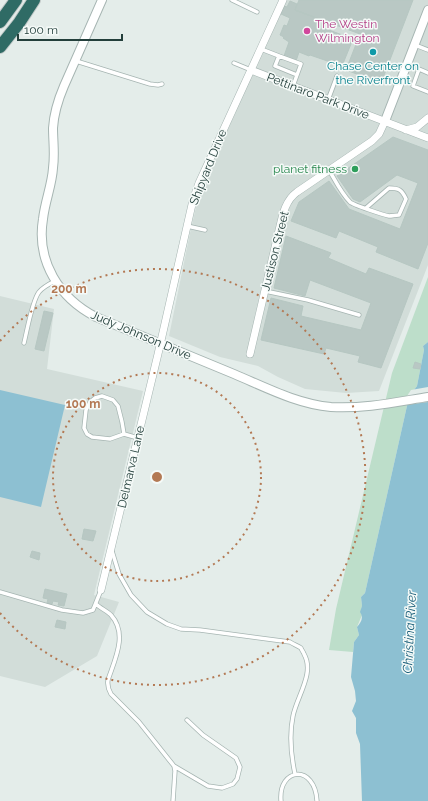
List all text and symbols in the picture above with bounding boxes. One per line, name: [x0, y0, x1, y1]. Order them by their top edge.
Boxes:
scale bar: [18, 16, 122, 42]
place label: The Westin Wilmington: [315, 17, 380, 45]
text: 100 m: [24, 23, 58, 37]
marker: The Westin Wilmington: [302, 26, 312, 36]
marker: Chase Center on the Riverfront: [368, 47, 378, 57]
place label: Chase Center on the Riverfront: [327, 59, 419, 87]
street label: Pettinaro Park Drive: [265, 70, 371, 122]
street label: Shipyard Drive: [186, 127, 230, 207]
place label: planet fitness: [273, 162, 347, 176]
marker: planet fitness: [350, 164, 360, 174]
street label: Justison Street: [258, 210, 292, 292]
text: 200 m: [51, 282, 87, 296]
street label: Judy Johnson Drive: [89, 308, 193, 362]
text: 100 m: [66, 397, 100, 411]
street label: Delmarva Lane: [115, 424, 147, 510]
centre of rings: [150, 470, 164, 484]
water label: Christina River: [400, 590, 419, 674]

